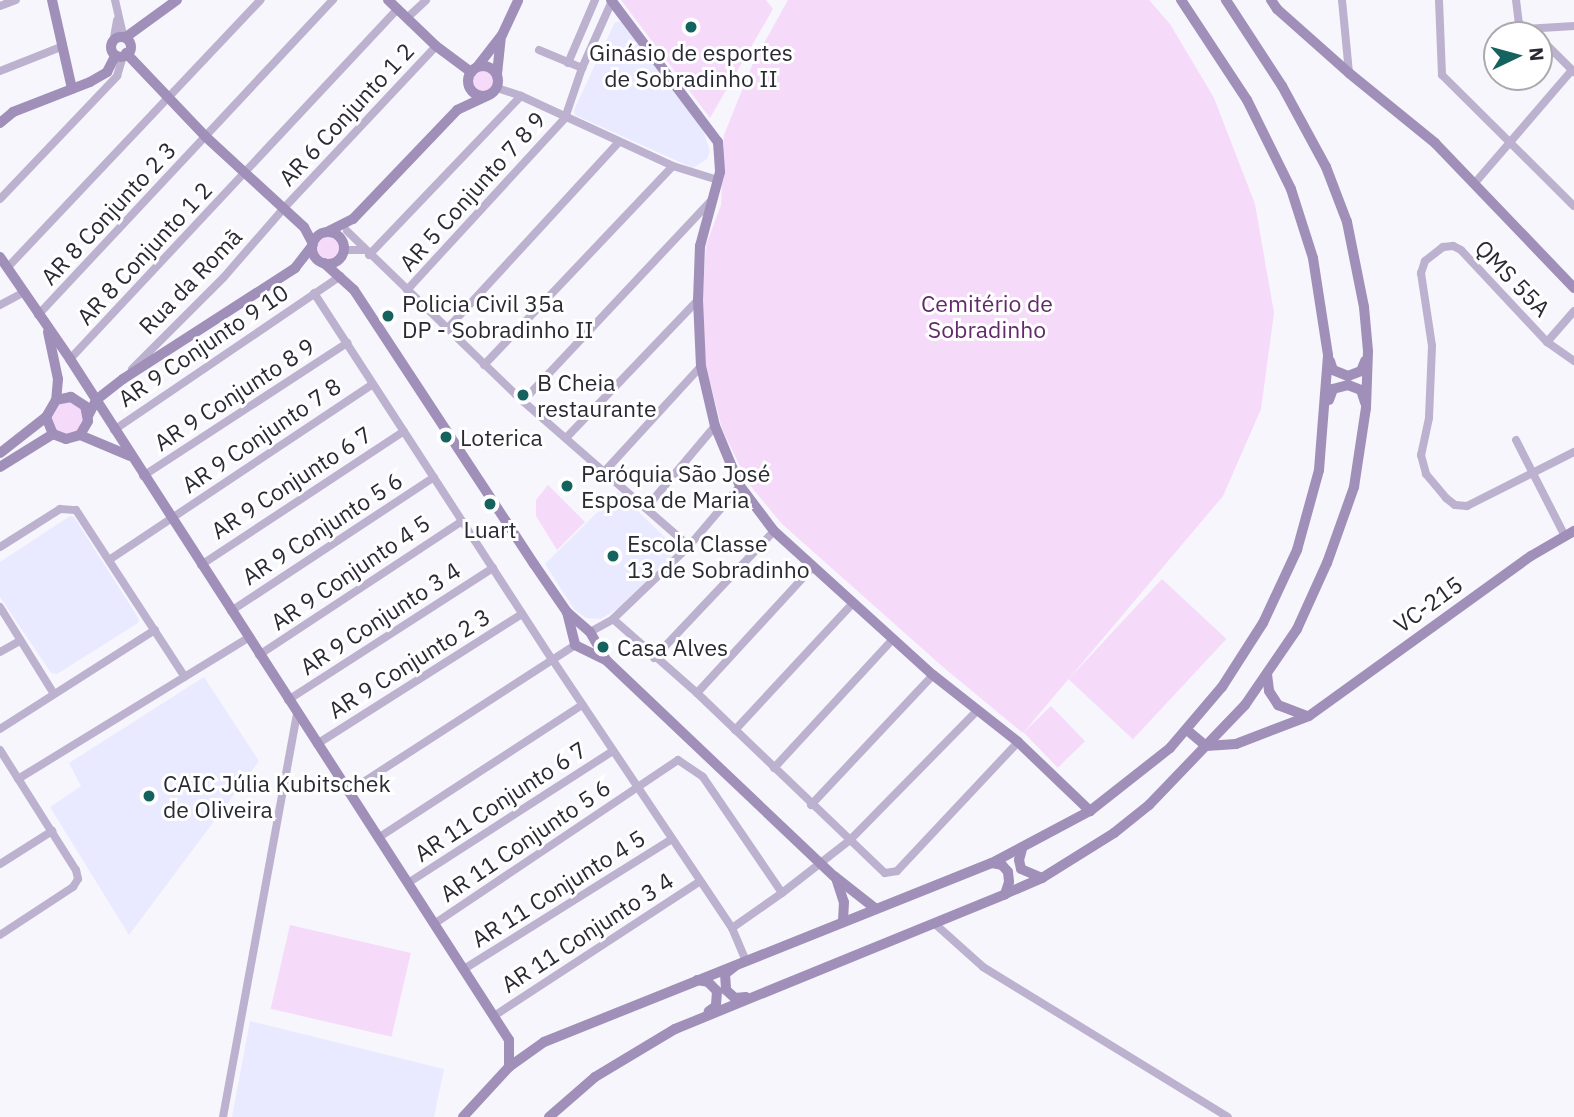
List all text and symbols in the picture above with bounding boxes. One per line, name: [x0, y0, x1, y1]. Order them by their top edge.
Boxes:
marker: Ginásio de esportes de Sobradinho II: [683, 19, 699, 35]
north arrow: [1483, 21, 1553, 91]
street label: AR 6 Conjunto 1 2: [273, 37, 419, 191]
place label: Ginásio de esportes de Sobradinho II: [589, 38, 793, 92]
text: N: [1524, 46, 1549, 62]
street label: AR 5 Conjunto 7 8 9: [393, 106, 551, 276]
street label: AR 8 Conjunto 2 3: [35, 136, 181, 290]
street label: AR 8 Conjunto 1 2: [71, 176, 217, 330]
street label: Rua da Romã: [133, 222, 247, 340]
street label: QMS 55A: [1470, 234, 1556, 322]
street label: AR 9 Conjunto 9 10: [113, 278, 293, 412]
place label: Policia Civil 35a DP - Sobradinho II: [402, 289, 594, 343]
park label: Cemitério de Sobradinho: [921, 289, 1053, 343]
marker: Policia Civil 35a DP - Sobradinho II: [380, 308, 396, 324]
street label: AR 9 Conjunto 8 9: [149, 332, 319, 456]
place label: B Cheia restaurante: [537, 368, 657, 422]
street label: AR 9 Conjunto 7 8: [176, 372, 346, 498]
marker: B Cheia restaurante: [515, 387, 531, 403]
street label: AR 9 Conjunto 6 7: [206, 420, 376, 544]
place label: Loterica: [460, 423, 543, 451]
marker: Loterica: [438, 429, 454, 445]
place label: Paróquia São José Esposa de Maria: [581, 459, 770, 513]
street label: AR 9 Conjunto 5 6: [237, 466, 407, 590]
marker: Paróquia São José Esposa de Maria: [559, 478, 575, 494]
marker: Luart: [482, 496, 498, 512]
street label: AR 9 Conjunto 4 5: [265, 509, 435, 635]
place label: Luart: [463, 515, 517, 543]
place label: Escola Classe 13 de Sobradinho: [627, 529, 810, 583]
marker: Escola Classe 13 de Sobradinho: [605, 548, 621, 564]
street label: AR 9 Conjunto 3 4: [295, 556, 465, 680]
street label: VC-215: [1388, 570, 1468, 638]
street label: AR 9 Conjunto 2 3: [323, 602, 495, 724]
place label: Casa Alves: [617, 633, 728, 661]
marker: Casa Alves: [595, 639, 611, 655]
street label: AR 11 Conjunto 6 7: [409, 735, 591, 867]
place label: CAIC Júlia Kubitschek de Oliveira: [163, 769, 391, 823]
street label: AR 11 Conjunto 5 6: [435, 773, 615, 907]
marker: CAIC Júlia Kubitschek de Oliveira: [141, 788, 157, 804]
street label: AR 11 Conjunto 4 5: [466, 823, 650, 953]
street label: AR 11 Conjunto 3 4: [496, 866, 678, 998]

